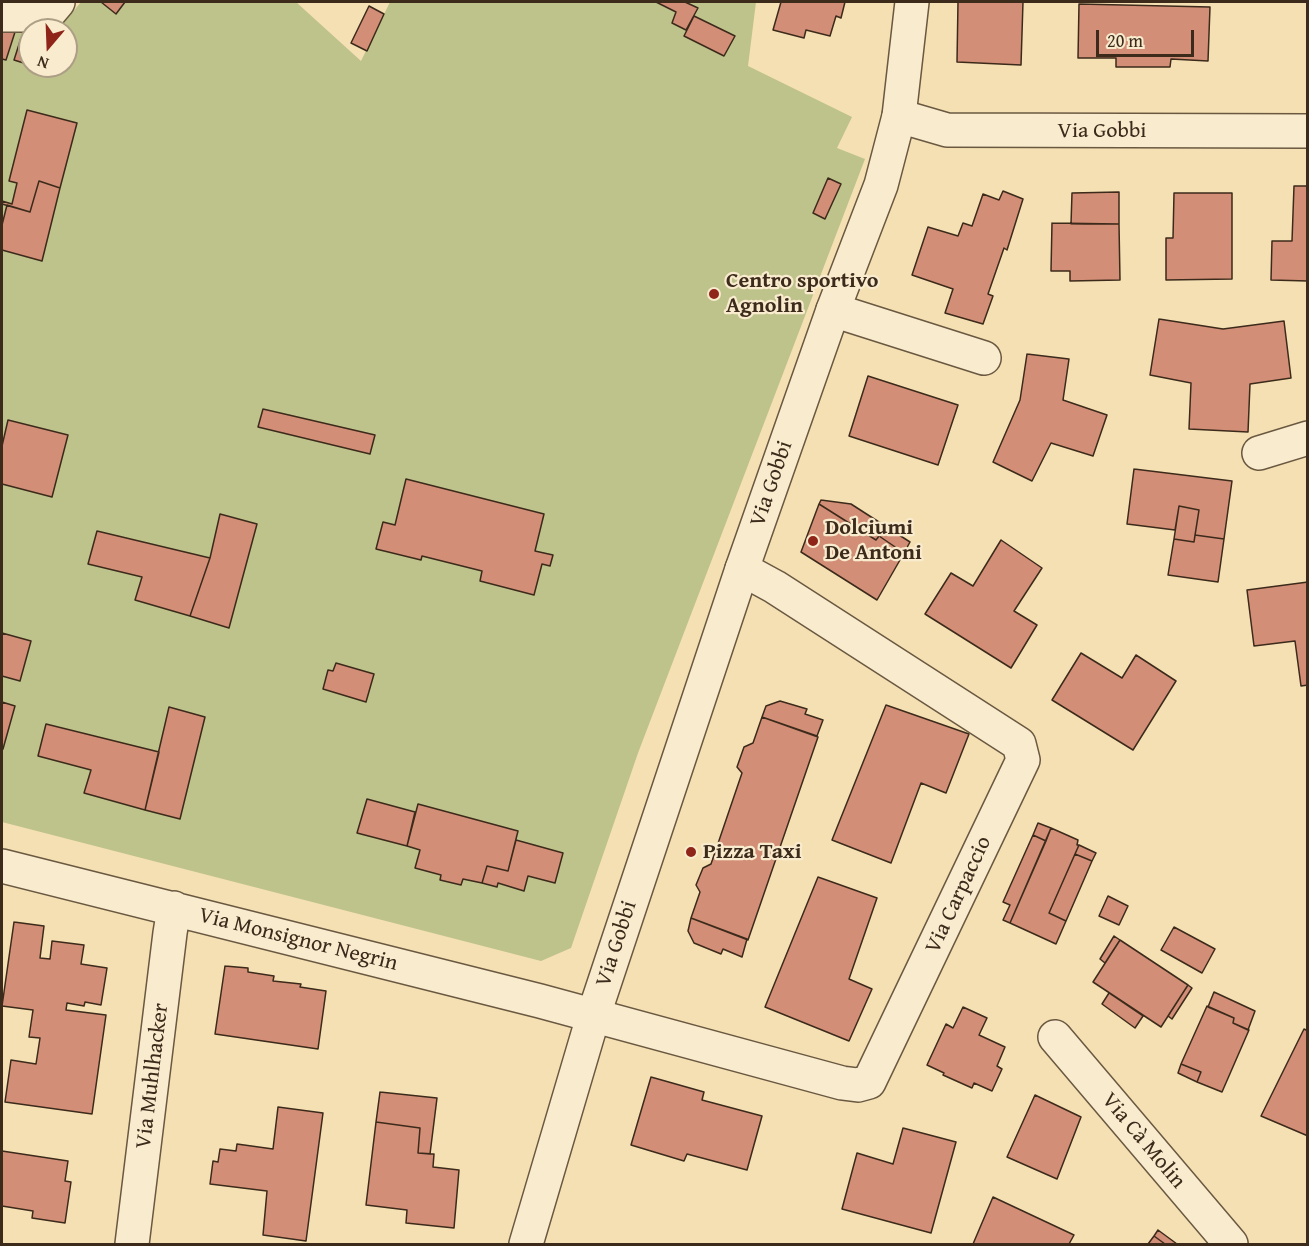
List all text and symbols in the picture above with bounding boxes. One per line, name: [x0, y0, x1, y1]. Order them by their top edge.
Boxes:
north arrow: [18, 18, 78, 78]
scale bar: [1099, 18, 1196, 56]
text: 20 m: [1107, 27, 1143, 54]
text: N: [34, 50, 52, 76]
street label: Via Gobbi: [1058, 118, 1146, 144]
place label: Centro sportivo Agnolin: [726, 268, 878, 320]
marker: Centro sportivo Agnolin: [707, 287, 721, 301]
street label: Via Gobbi: [745, 438, 799, 530]
place label: Dolciumi De Antoni: [825, 515, 922, 566]
marker: Dolciumi De Antoni: [806, 534, 820, 548]
street label: Via Carpaccio: [920, 832, 998, 958]
place label: Pizza Taxi: [703, 839, 802, 865]
marker: Pizza Taxi: [684, 845, 698, 859]
street label: Via Gobbi: [591, 898, 643, 990]
street label: Via Monsignor Negrin: [196, 903, 400, 977]
street label: Via Muhlhacker: [131, 1002, 175, 1150]
street label: Via Cà Molin: [1095, 1088, 1191, 1194]

